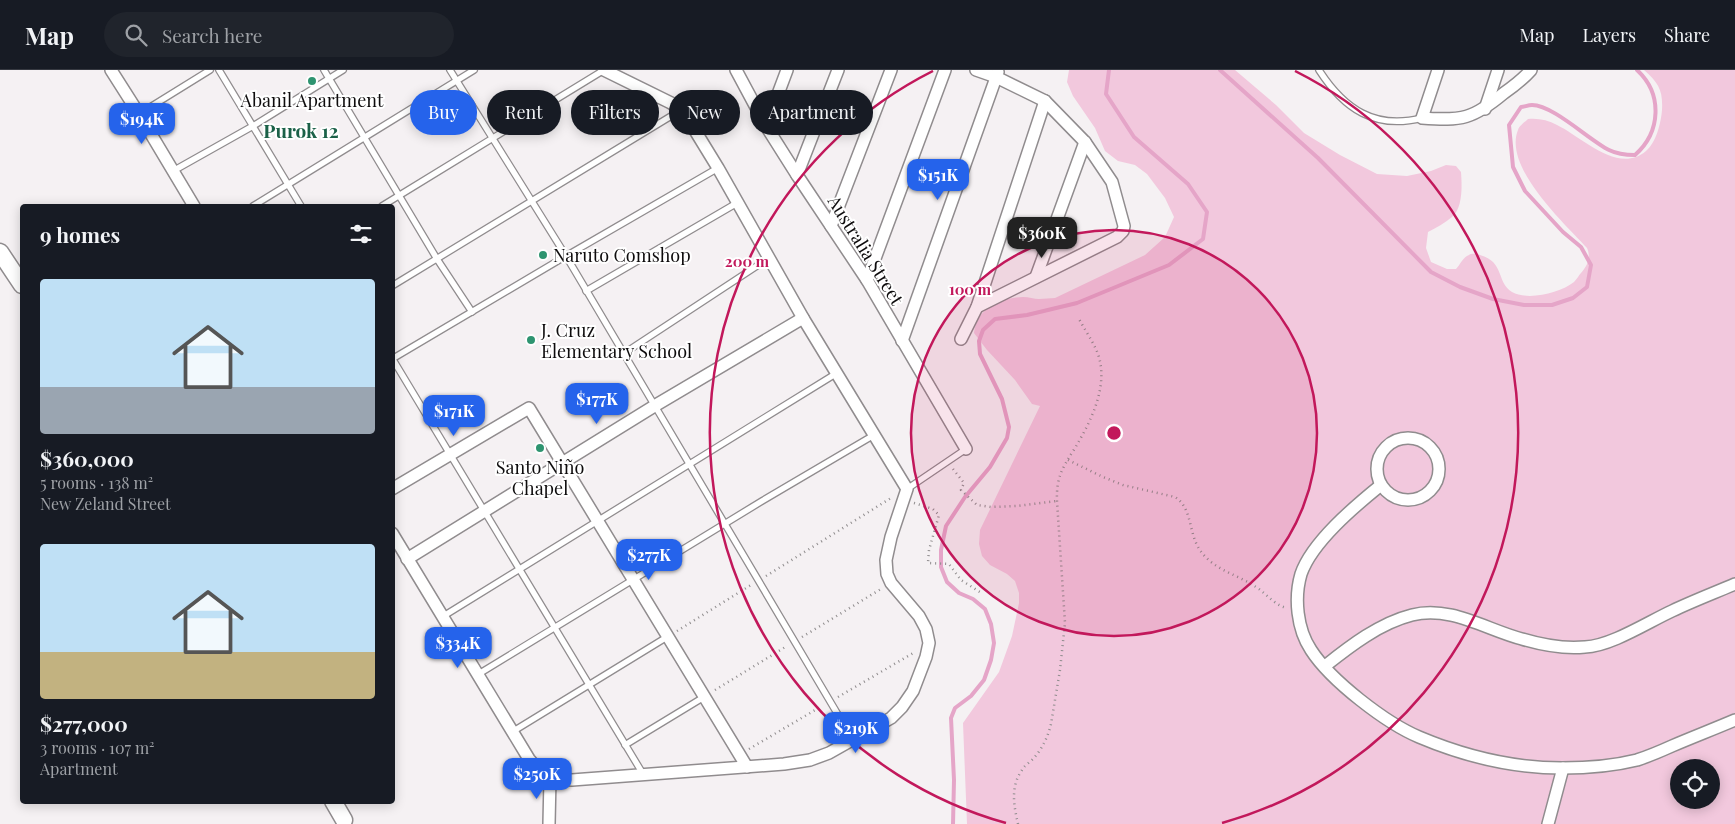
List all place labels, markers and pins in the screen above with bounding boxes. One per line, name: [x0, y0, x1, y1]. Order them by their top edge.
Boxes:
marker: Abanil Apartment: [306, 75, 318, 87]
place label: Abanil Apartment: [240, 88, 384, 112]
pin: $194K: [107, 102, 177, 145]
pin: $151K: [903, 158, 973, 201]
pin: $360K: [1007, 216, 1077, 259]
place label: Naruto Comshop: [553, 243, 691, 267]
marker: Naruto Comshop: [537, 249, 549, 261]
place label: J. Cruz Elementary School: [540, 318, 692, 363]
marker: J. Cruz Elementary School: [525, 334, 537, 346]
pin: $177K: [562, 382, 632, 425]
pin: $171K: [419, 394, 489, 437]
centre of rings: [1105, 424, 1123, 442]
marker: Santo Niño Chapel: [534, 442, 546, 454]
place label: Santo Niño Chapel: [496, 455, 584, 500]
pin: $277K: [614, 538, 684, 581]
pin: $334K: [423, 626, 493, 669]
pin: $219K: [821, 712, 891, 754]
pin: $250K: [502, 758, 572, 800]

